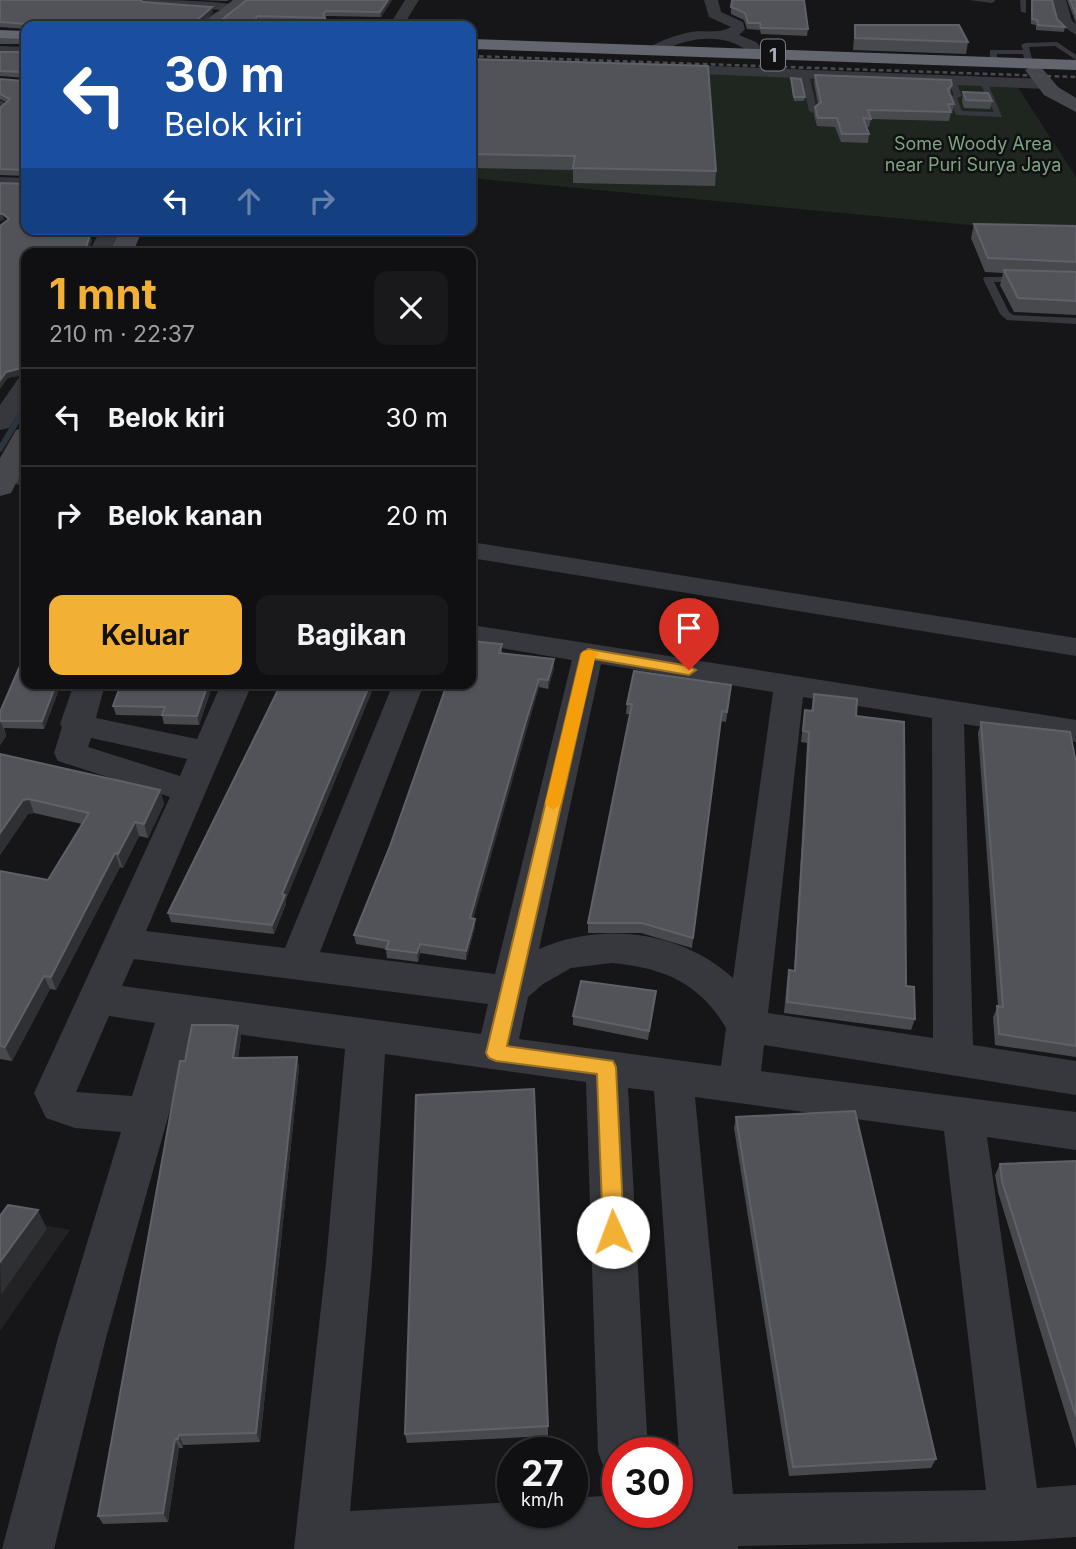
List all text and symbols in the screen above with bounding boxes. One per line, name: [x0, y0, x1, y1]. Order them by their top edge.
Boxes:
road number: 1: [761, 40, 785, 70]
text: 30 m: [164, 45, 285, 104]
icon: left: [49, 49, 140, 140]
text: Belok kiri: [164, 105, 303, 144]
park label: Some Woody Area near Puri Surya Jaya: [885, 133, 1061, 175]
icon: left: [157, 182, 195, 220]
icon: ahead: [230, 182, 268, 220]
icon: right: [303, 182, 341, 220]
text: 1 mnt: [49, 268, 157, 319]
button: close: [374, 271, 448, 345]
text: 210 m · 22:37: [49, 320, 195, 348]
icon: left: [49, 398, 87, 436]
text: Belok kiri: [108, 402, 225, 433]
text: 30 m: [385, 402, 448, 433]
icon: right: [49, 496, 87, 534]
text: Belok kanan: [108, 500, 263, 531]
text: 20 m: [386, 500, 448, 531]
button: Keluar: [49, 595, 242, 675]
button: Bagikan: [256, 595, 448, 675]
pin: [659, 598, 719, 670]
icon: arrive: [670, 609, 708, 647]
position arrow: [576, 1195, 650, 1269]
speed limit sign: 30: [602, 1437, 693, 1528]
text: 27: [521, 1452, 564, 1494]
text: km/h: [521, 1489, 564, 1510]

